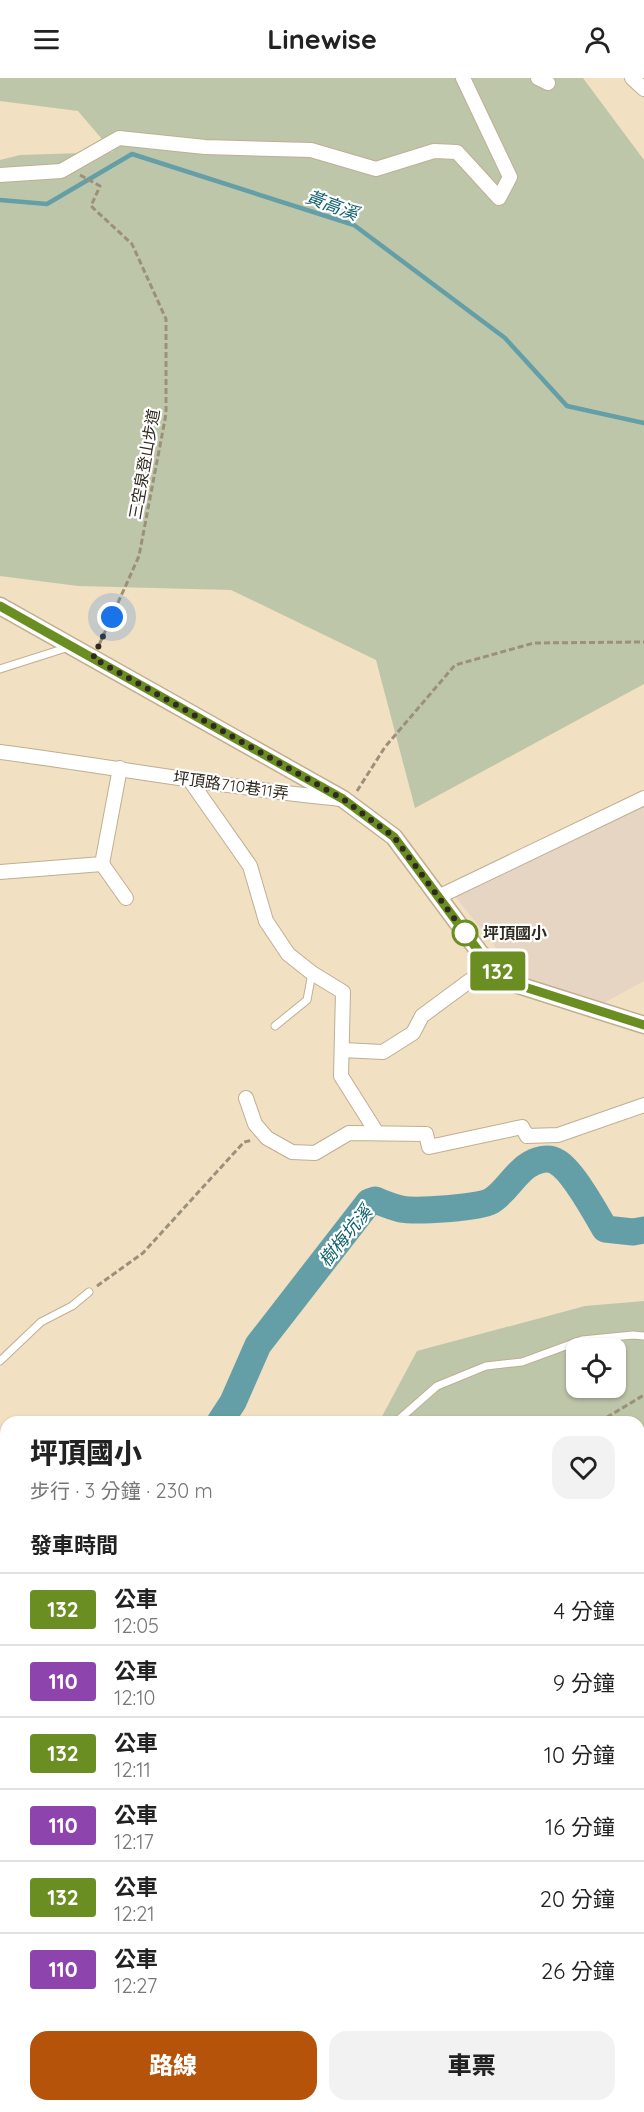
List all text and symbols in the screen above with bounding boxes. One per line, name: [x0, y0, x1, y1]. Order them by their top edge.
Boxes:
text: Linewise: [267, 22, 377, 56]
icon: menu: [30, 23, 63, 56]
icon: person: [581, 23, 614, 56]
water label: 黃高溪: [303, 185, 364, 226]
street label: 三空泉登山步道: [124, 407, 164, 521]
your location: [97, 602, 127, 632]
street label: 坪頂路710巷11弄: [172, 767, 290, 803]
marker: 坪頂國小: [452, 920, 478, 946]
place label: 坪頂國小: [483, 923, 547, 943]
line badge: 132: [464, 952, 532, 990]
text: 132: [482, 958, 514, 984]
water label: 樹梅坑溪: [313, 1198, 378, 1271]
map controls: [566, 1338, 626, 1398]
button: locate: [566, 1338, 626, 1398]
text: 坪頂國小: [30, 1435, 142, 1470]
button: heart: [552, 1436, 615, 1499]
text: 步行 · 3 分鐘 · 230 m: [30, 1478, 213, 1503]
text: 發車時間: [30, 1531, 118, 1559]
text: 公車: [114, 1585, 158, 1613]
text: 132: [47, 1596, 79, 1622]
text: 4 分鐘: [553, 1597, 615, 1625]
text: 12:05: [114, 1613, 159, 1638]
text: 公車: [114, 1657, 158, 1685]
text: 110: [48, 1668, 78, 1694]
text: 9 分鐘: [553, 1669, 615, 1697]
text: 12:10: [114, 1685, 156, 1710]
text: 公車: [114, 1729, 158, 1757]
text: 132: [47, 1740, 79, 1766]
text: 10 分鐘: [544, 1741, 615, 1769]
text: 12:11: [114, 1757, 151, 1782]
text: 公車: [114, 1801, 158, 1829]
text: 110: [48, 1812, 78, 1838]
text: 16 分鐘: [545, 1813, 615, 1841]
text: 12:17: [114, 1829, 154, 1854]
text: 公車: [114, 1873, 158, 1901]
text: 132: [47, 1884, 79, 1910]
text: 20 分鐘: [540, 1885, 615, 1913]
text: 12:21: [114, 1901, 155, 1926]
text: 公車: [114, 1945, 158, 1973]
text: 110: [48, 1956, 78, 1982]
text: 26 分鐘: [541, 1957, 615, 1985]
text: 12:27: [114, 1973, 157, 1998]
button: 路線: [30, 2031, 317, 2100]
button: 車票: [329, 2031, 615, 2100]

